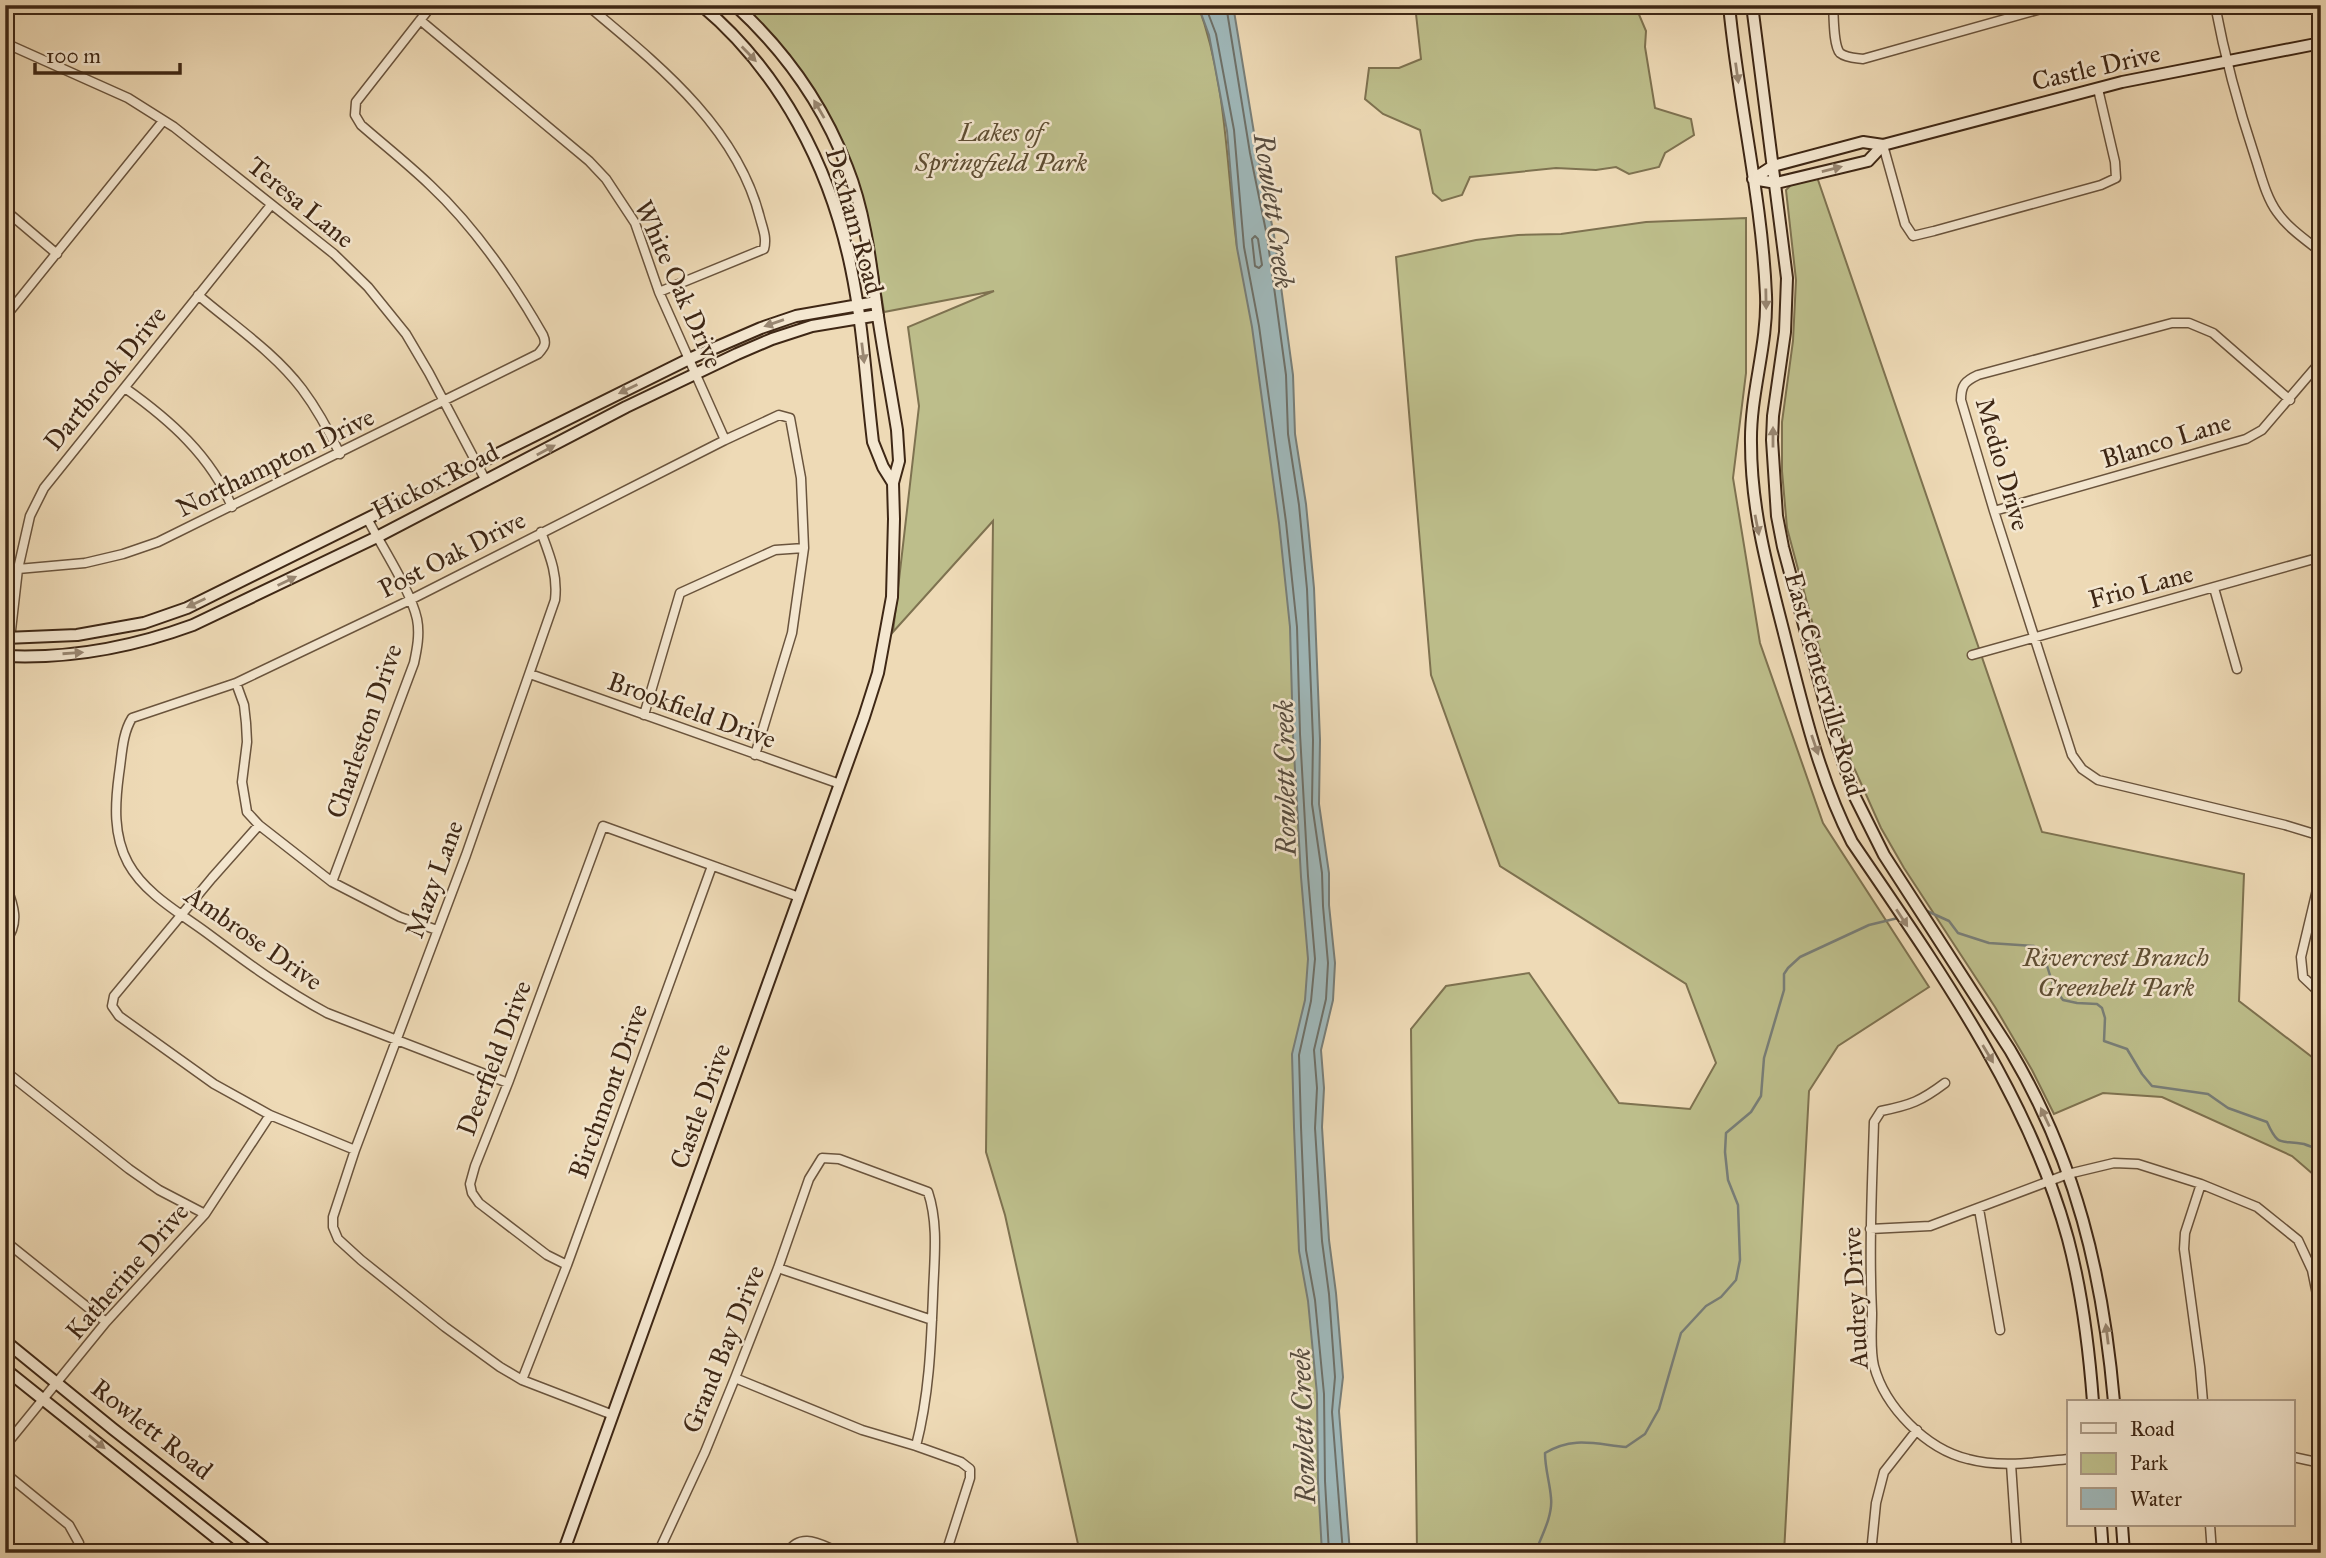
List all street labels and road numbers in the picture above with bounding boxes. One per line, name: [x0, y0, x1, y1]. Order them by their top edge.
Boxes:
street label: Castle Drive: [2029, 37, 2164, 97]
street label: Dexham Road: [819, 144, 891, 298]
street label: Teresa Lane: [241, 149, 361, 255]
street label: White Oak Drive: [628, 195, 730, 373]
street label: Dartbrook Drive: [37, 299, 173, 457]
street label: Medio Drive: [1969, 394, 2037, 534]
street label: Northampton Drive: [171, 400, 379, 524]
street label: Blanco Lane: [2097, 405, 2235, 475]
street label: Hickox Road: [366, 435, 504, 527]
street label: Post Oak Drive: [373, 503, 531, 605]
street label: Frio Lane: [2085, 557, 2197, 615]
street label: East Centerville Road: [1778, 568, 1872, 800]
street label: Charleston Drive: [319, 639, 409, 822]
street label: Brookfield Drive: [603, 665, 781, 755]
street label: Mazy Lane: [398, 816, 470, 942]
street label: Ambrose Drive: [178, 878, 329, 997]
street label: Deerfield Drive: [450, 976, 538, 1140]
street label: Birchmont Drive: [562, 999, 654, 1183]
street label: Castle Drive: [663, 1039, 737, 1173]
street label: Katherine Drive: [59, 1196, 195, 1346]
street label: Audrey Drive: [1835, 1226, 1875, 1371]
street label: Grand Bay Drive: [675, 1260, 771, 1438]
street label: Rowlett Road: [85, 1372, 219, 1486]

